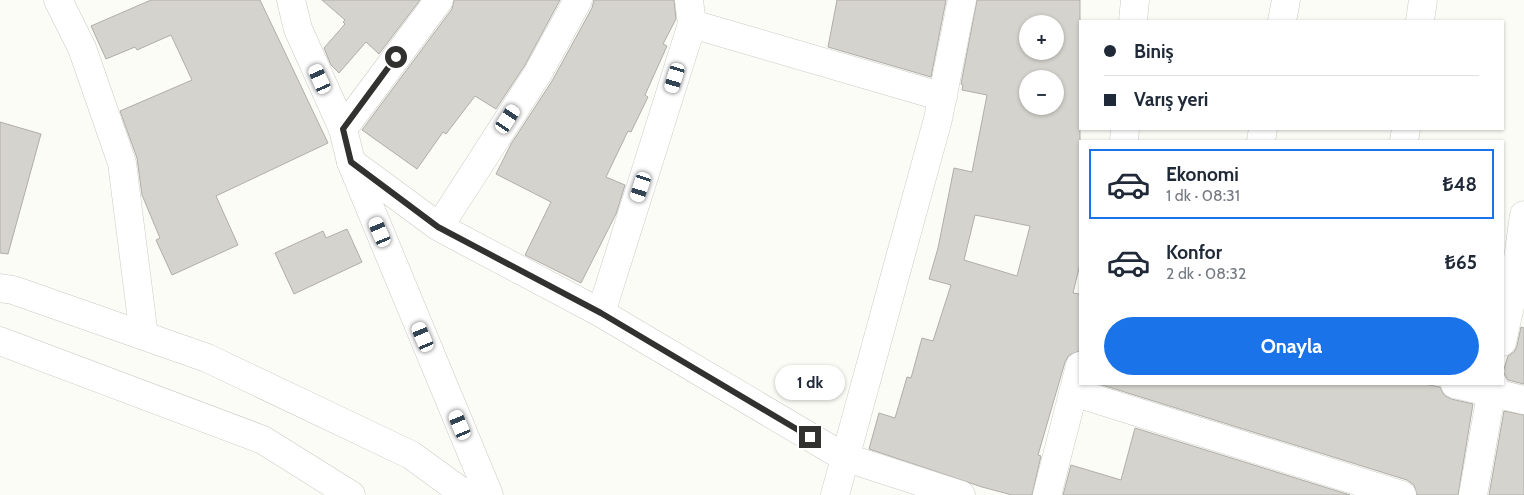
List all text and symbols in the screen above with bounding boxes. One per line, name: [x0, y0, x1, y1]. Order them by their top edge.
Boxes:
map controls: [1019, 15, 1064, 115]
button: +: [1019, 15, 1064, 60]
text: Biniş: [1134, 40, 1174, 63]
route start: [385, 46, 407, 68]
car: [663, 61, 686, 95]
car: [307, 62, 332, 96]
button: −: [1019, 70, 1064, 115]
text: Varış yeri: [1134, 88, 1208, 111]
car: [493, 102, 522, 136]
icon: car: [1106, 162, 1151, 207]
text: Ekonomi: [1166, 163, 1239, 186]
car: [629, 170, 652, 204]
text: ₺48: [1442, 173, 1477, 196]
text: 1 dk · 08:31: [1166, 186, 1240, 205]
car: [367, 215, 392, 249]
icon: car: [1106, 240, 1151, 285]
text: Konfor: [1166, 241, 1222, 264]
text: ₺65: [1445, 251, 1477, 274]
text: 2 dk · 08:32: [1166, 264, 1246, 283]
button: Onayla: [1104, 317, 1479, 375]
car: [410, 320, 435, 354]
callout: 1 dk: [775, 364, 845, 400]
text: 1 dk: [797, 373, 823, 392]
car: [447, 408, 472, 442]
route end: [799, 426, 821, 448]

